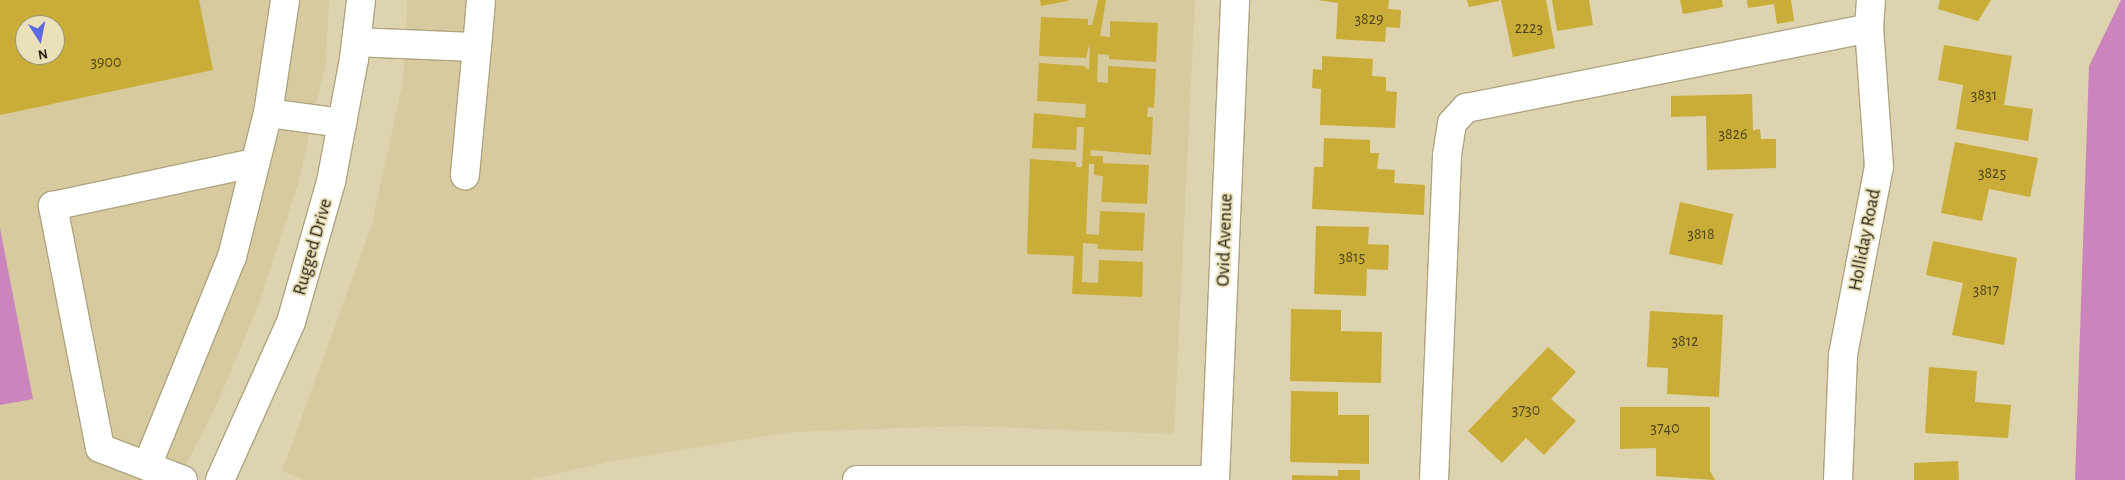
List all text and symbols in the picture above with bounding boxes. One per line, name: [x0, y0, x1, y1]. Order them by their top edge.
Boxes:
house number: 3829: [1355, 9, 1383, 29]
north arrow: [15, 15, 65, 65]
house number: 2223: [1515, 18, 1543, 38]
text: N: [37, 46, 49, 62]
house number: 3900: [90, 52, 122, 72]
house number: 3831: [1971, 85, 1997, 105]
house number: 3826: [1719, 124, 1747, 144]
house number: 3825: [1978, 163, 2006, 183]
street label: Holliday Road: [1844, 187, 1886, 293]
street label: Ovid Avenue: [1212, 193, 1238, 287]
street label: Rugged Drive: [288, 196, 338, 298]
house number: 3818: [1687, 224, 1715, 244]
house number: 3815: [1339, 247, 1365, 267]
house number: 3817: [1973, 280, 1999, 300]
house number: 3812: [1672, 331, 1698, 351]
house number: 3730: [1512, 400, 1540, 420]
house number: 3740: [1650, 418, 1680, 438]

